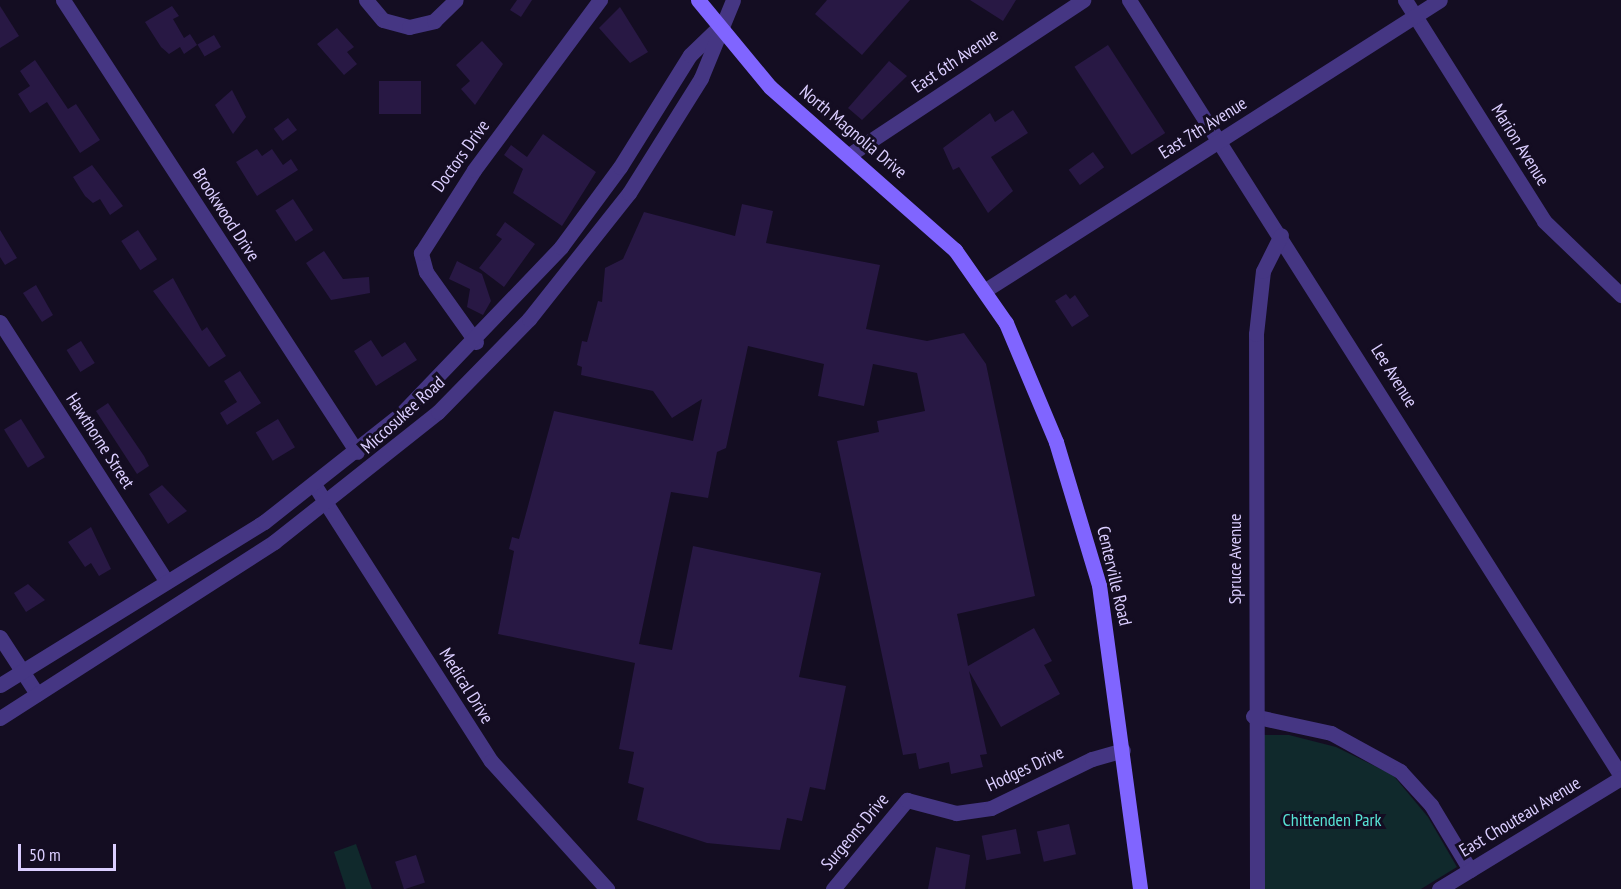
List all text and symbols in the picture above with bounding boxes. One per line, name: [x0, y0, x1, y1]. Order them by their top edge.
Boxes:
street label: East 6th Avenue: [907, 24, 1003, 98]
street label: North Magnolia Drive: [795, 81, 911, 183]
street label: East 7th Avenue: [1155, 92, 1251, 164]
street label: Marion Avenue: [1486, 100, 1554, 190]
street label: Doctors Drive: [428, 116, 494, 196]
street label: Brookwood Drive: [188, 165, 264, 265]
street label: Lee Avenue: [1366, 340, 1422, 412]
street label: Miccosukee Road: [357, 372, 449, 458]
street label: Hawthorne Street: [61, 389, 139, 493]
street label: Spruce Avenue: [1224, 513, 1246, 605]
street label: Centerville Road: [1092, 524, 1136, 628]
street label: Medical Drive: [434, 644, 498, 728]
street label: Hodges Drive: [983, 742, 1067, 796]
street label: East Chouteau Avenue: [1455, 772, 1585, 862]
street label: Surgeons Drive: [817, 789, 893, 875]
park label: Chittenden Park: [1283, 809, 1381, 831]
scale bar: [21, 832, 118, 870]
text: 50 m: [29, 843, 61, 866]

